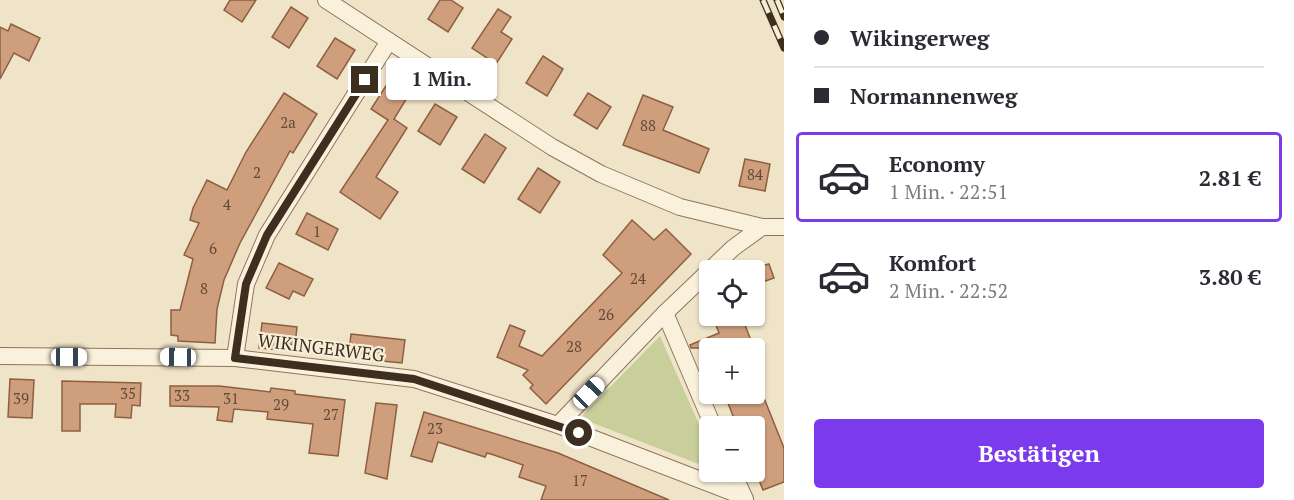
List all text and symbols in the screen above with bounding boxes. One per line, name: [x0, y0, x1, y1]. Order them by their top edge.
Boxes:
text: Wikingerweg: [850, 23, 989, 52]
callout: 1 Min.: [386, 59, 497, 101]
text: 1 Min.: [411, 65, 472, 92]
route end: [351, 66, 378, 93]
text: Normannenweg: [850, 81, 1017, 110]
house number: 2a: [280, 112, 296, 132]
house number: 88: [640, 115, 656, 135]
text: Economy: [889, 149, 985, 178]
icon: car: [817, 150, 871, 204]
house number: 2: [253, 162, 261, 182]
text: 2.81 €: [1199, 163, 1261, 192]
house number: 84: [747, 164, 763, 184]
text: 1 Min. · 22:51: [889, 178, 1008, 205]
house number: 4: [223, 194, 231, 214]
house number: 1: [313, 221, 321, 241]
house number: 6: [209, 238, 217, 258]
text: Komfort: [889, 248, 976, 277]
icon: car: [817, 249, 871, 303]
map controls: [699, 260, 765, 482]
button: locate: [699, 260, 765, 326]
text: 3.80 €: [1199, 262, 1261, 291]
house number: 24: [630, 268, 646, 288]
text: 2 Min. · 22:52: [889, 277, 1008, 304]
house number: 8: [200, 278, 208, 298]
house number: 26: [598, 304, 614, 324]
street label: WIKINGERWEG: [256, 327, 386, 367]
house number: 28: [566, 336, 582, 356]
button: +: [699, 338, 765, 404]
car: [51, 348, 87, 366]
car: [160, 348, 196, 366]
car: [570, 374, 608, 412]
house number: 35: [120, 383, 136, 403]
house number: 33: [174, 385, 190, 405]
house number: 39: [13, 388, 29, 408]
house number: 31: [223, 388, 239, 408]
house number: 29: [273, 394, 289, 414]
house number: 27: [323, 404, 339, 424]
button: −: [699, 416, 765, 482]
house number: 23: [427, 418, 443, 438]
route start: [565, 419, 592, 446]
button: Bestätigen: [814, 419, 1264, 488]
house number: 17: [572, 470, 588, 490]

